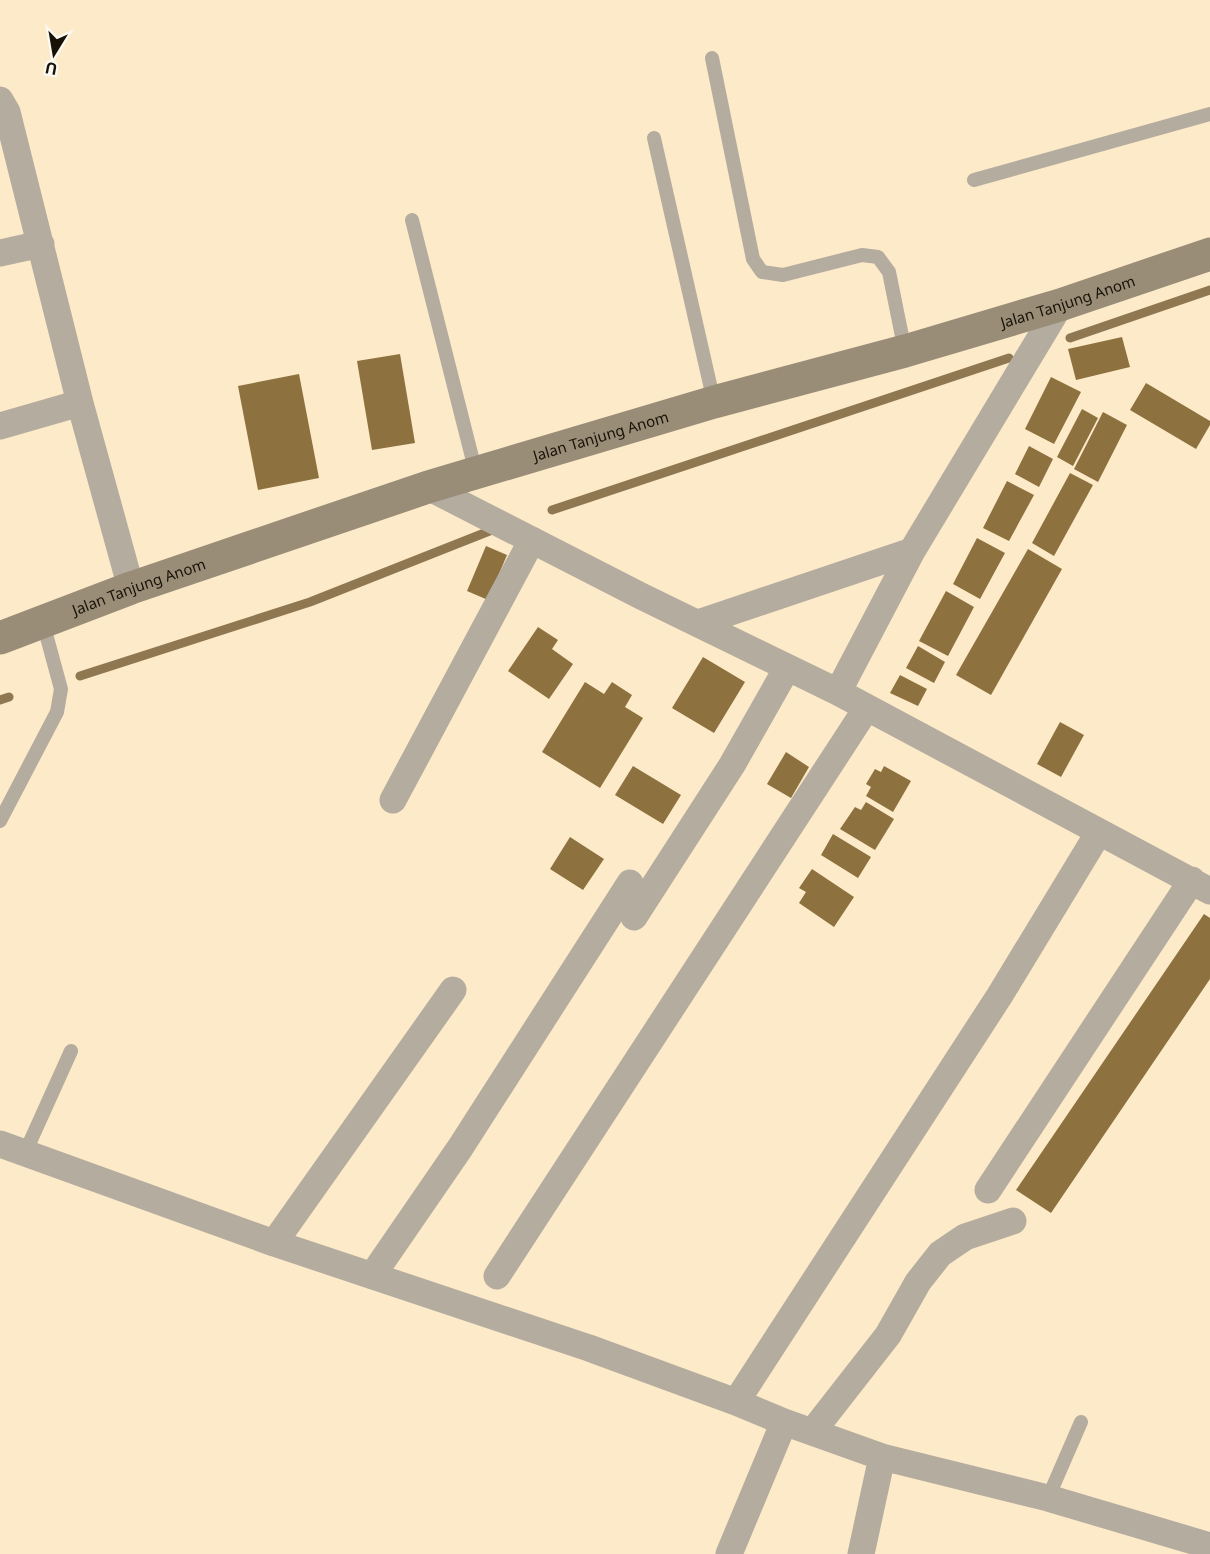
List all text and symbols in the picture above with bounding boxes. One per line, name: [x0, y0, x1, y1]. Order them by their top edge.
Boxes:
north arrow: [24, 24, 84, 84]
text: U: [43, 57, 59, 81]
street label: Jalan Tanjung Anom: [996, 270, 1138, 333]
street label: Jalan Tanjung Anom: [529, 406, 671, 466]
street label: Jalan Tanjung Anom: [67, 553, 208, 620]

